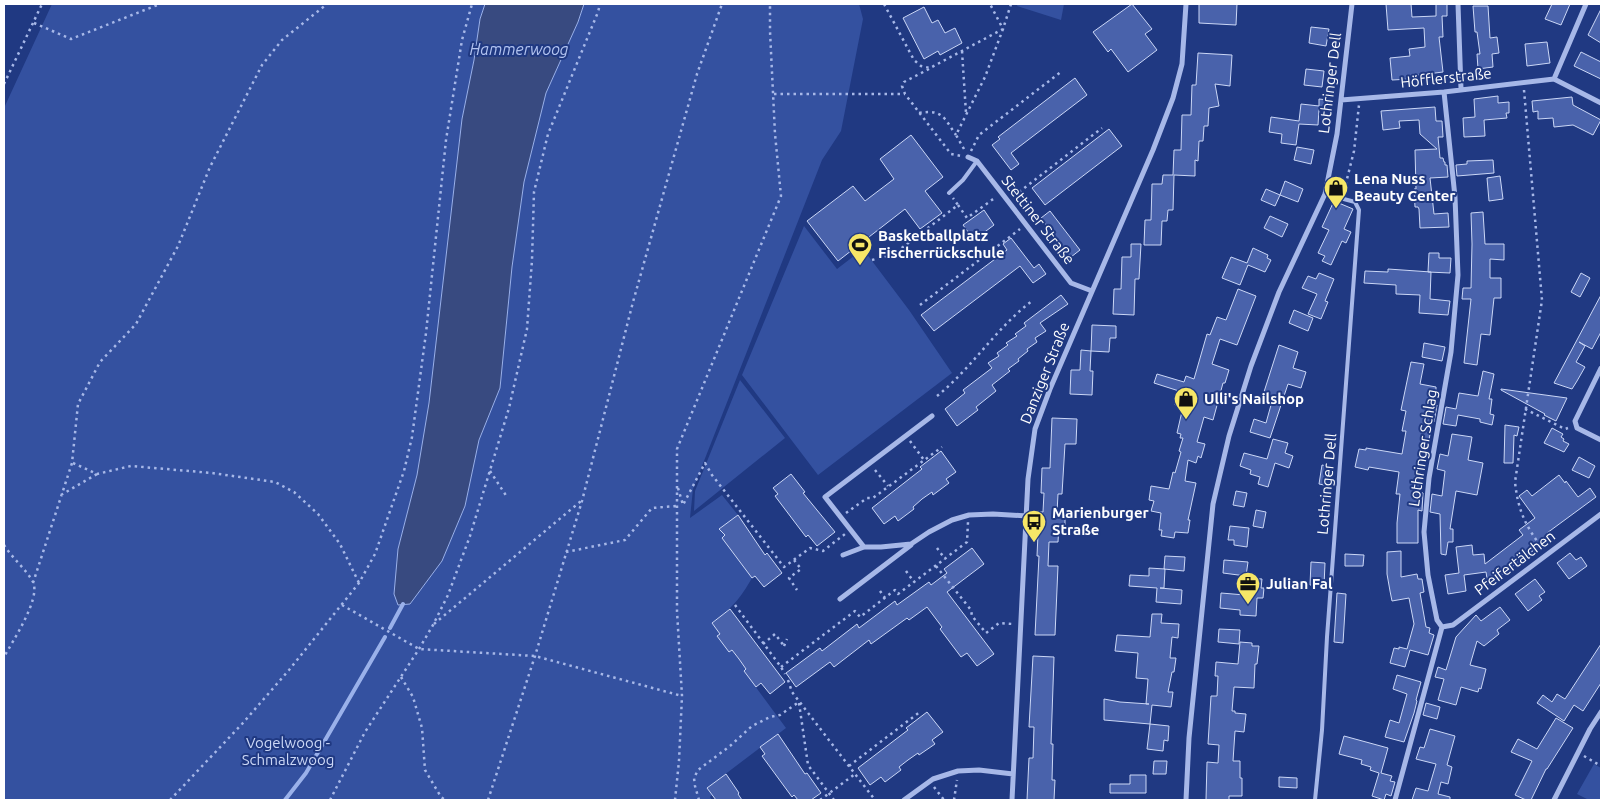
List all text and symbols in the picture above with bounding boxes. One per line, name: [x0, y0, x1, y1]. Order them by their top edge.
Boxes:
street label: Lothringer Dell: [1315, 31, 1344, 134]
water label: Hammerwoog: [470, 40, 569, 58]
street label: Höfflerstraße: [1399, 64, 1492, 91]
place label: Lena Nuss Beauty Center: [1354, 170, 1456, 204]
street label: Stettiner Straße: [998, 172, 1078, 267]
shop icon: Lena Nuss Beauty Center: [1323, 175, 1349, 209]
place label: Basketballplatz Fischerrückschule: [878, 227, 1005, 261]
sports icon: Basketballplatz Fischerrückschule: [847, 232, 873, 266]
street label: Danziger Straße: [1016, 320, 1073, 426]
shop icon: Ulli's Nailshop: [1173, 386, 1199, 420]
street label: Lothringer Schlag: [1405, 388, 1440, 508]
place label: Ulli's Nailshop: [1204, 390, 1304, 407]
street label: Lothringer Dell: [1314, 433, 1339, 535]
place label: Marienburger Straße: [1052, 504, 1150, 538]
bus stop icon: Marienburger Straße: [1021, 509, 1047, 543]
street label: Pfeifertälchen: [1471, 527, 1558, 598]
office icon: Julian Fal: [1235, 571, 1261, 605]
place label: Julian Fal: [1266, 575, 1333, 592]
park label: Vogelwoog - Schmalzwoog: [242, 734, 334, 768]

